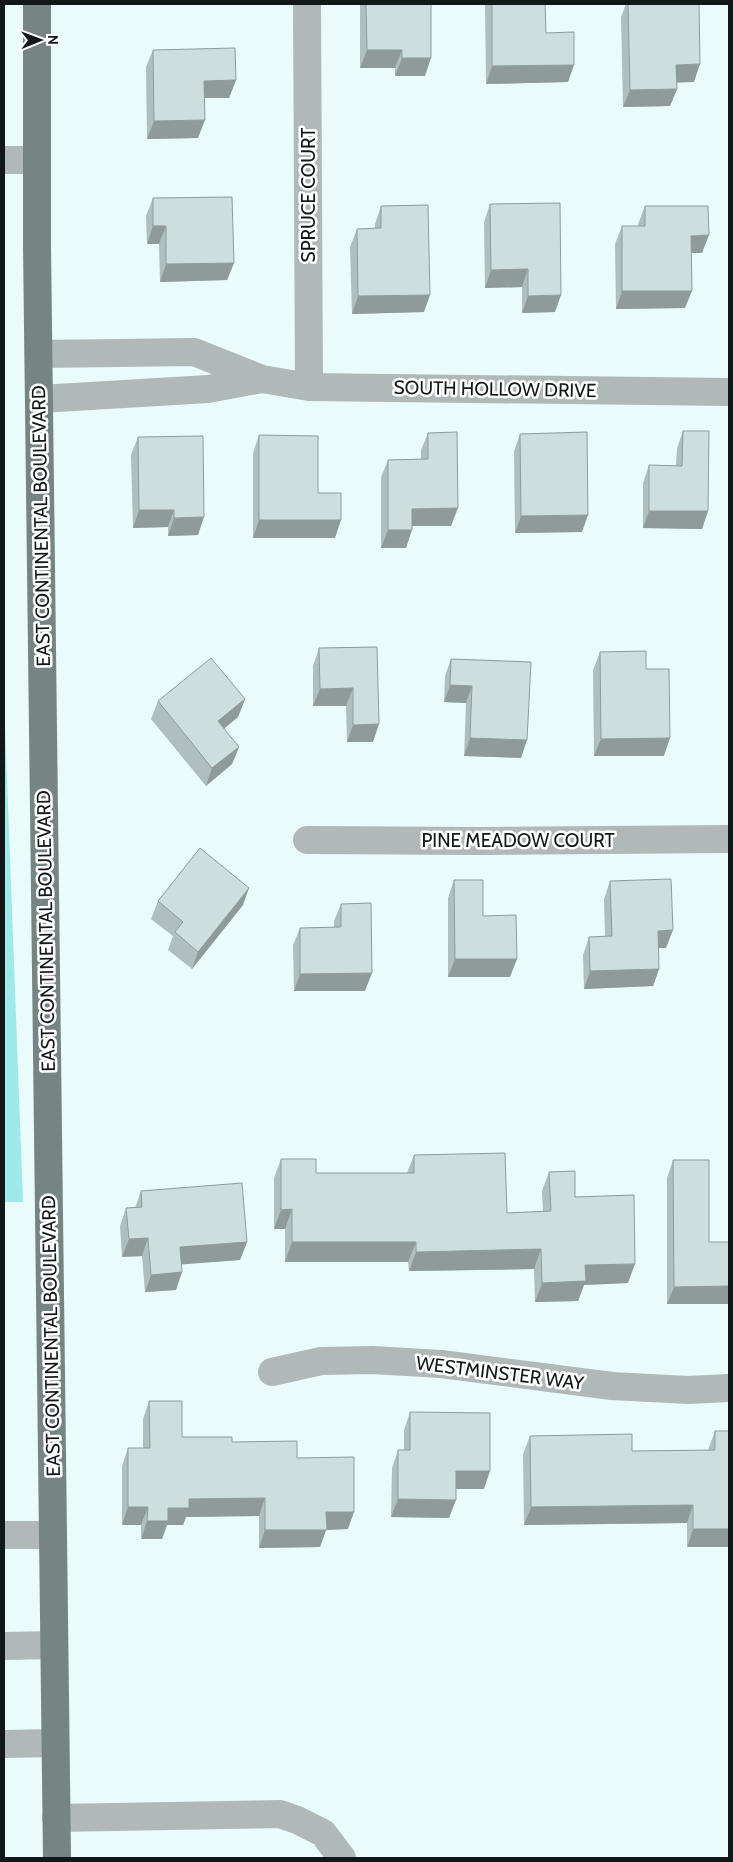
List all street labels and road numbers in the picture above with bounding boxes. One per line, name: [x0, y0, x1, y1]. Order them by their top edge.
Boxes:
street label: SPRUCE COURT: [297, 128, 320, 262]
street label: SOUTH HOLLOW DRIVE: [393, 376, 597, 402]
street label: EAST CONTINENTAL BOULEVARD: [27, 385, 55, 667]
street label: EAST CONTINENTAL BOULEVARD: [32, 790, 60, 1072]
street label: PINE MEADOW COURT: [421, 829, 615, 852]
street label: EAST CONTINENTAL BOULEVARD: [37, 1195, 65, 1477]
street label: WESTMINSTER WAY: [415, 1351, 585, 1395]

